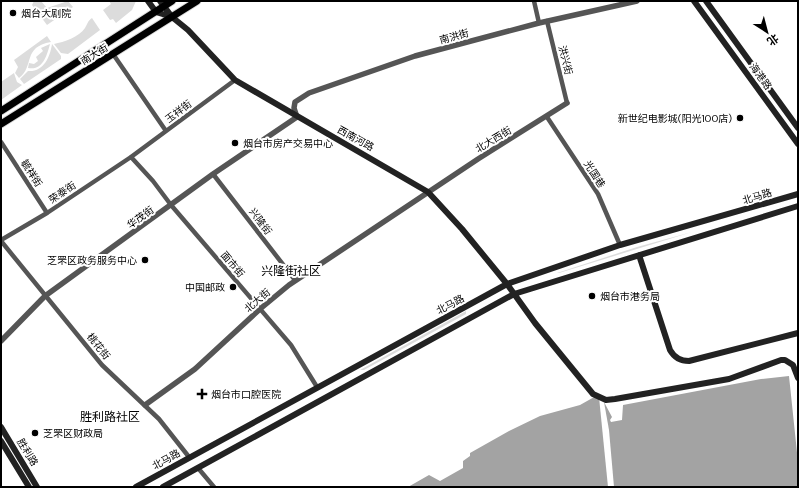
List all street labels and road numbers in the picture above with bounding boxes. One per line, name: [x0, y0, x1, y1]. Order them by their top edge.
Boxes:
street label: 南洪街: [438, 26, 470, 47]
street label: 南大街: [78, 41, 110, 68]
street label: 洪兴街: [556, 44, 575, 76]
street label: 海港路: [747, 60, 775, 92]
street label: 玉祥街: [162, 97, 194, 126]
street label: 西南河路: [335, 123, 376, 154]
street label: 北大西街: [473, 124, 514, 155]
street label: 毓祥街: [18, 157, 45, 189]
street label: 光国巷: [581, 158, 608, 190]
street label: 荣泰街: [46, 179, 78, 206]
street label: 北马路: [741, 186, 773, 207]
street label: 华茂街: [124, 203, 156, 231]
street label: 兴隆街: [246, 205, 275, 237]
street label: 面市街: [218, 249, 247, 280]
street label: 北大街: [242, 286, 273, 315]
street label: 北马路: [434, 292, 467, 317]
street label: 桃花街: [84, 331, 113, 362]
street label: 胜利路: [14, 436, 41, 468]
street label: 北马路: [150, 446, 183, 472]

